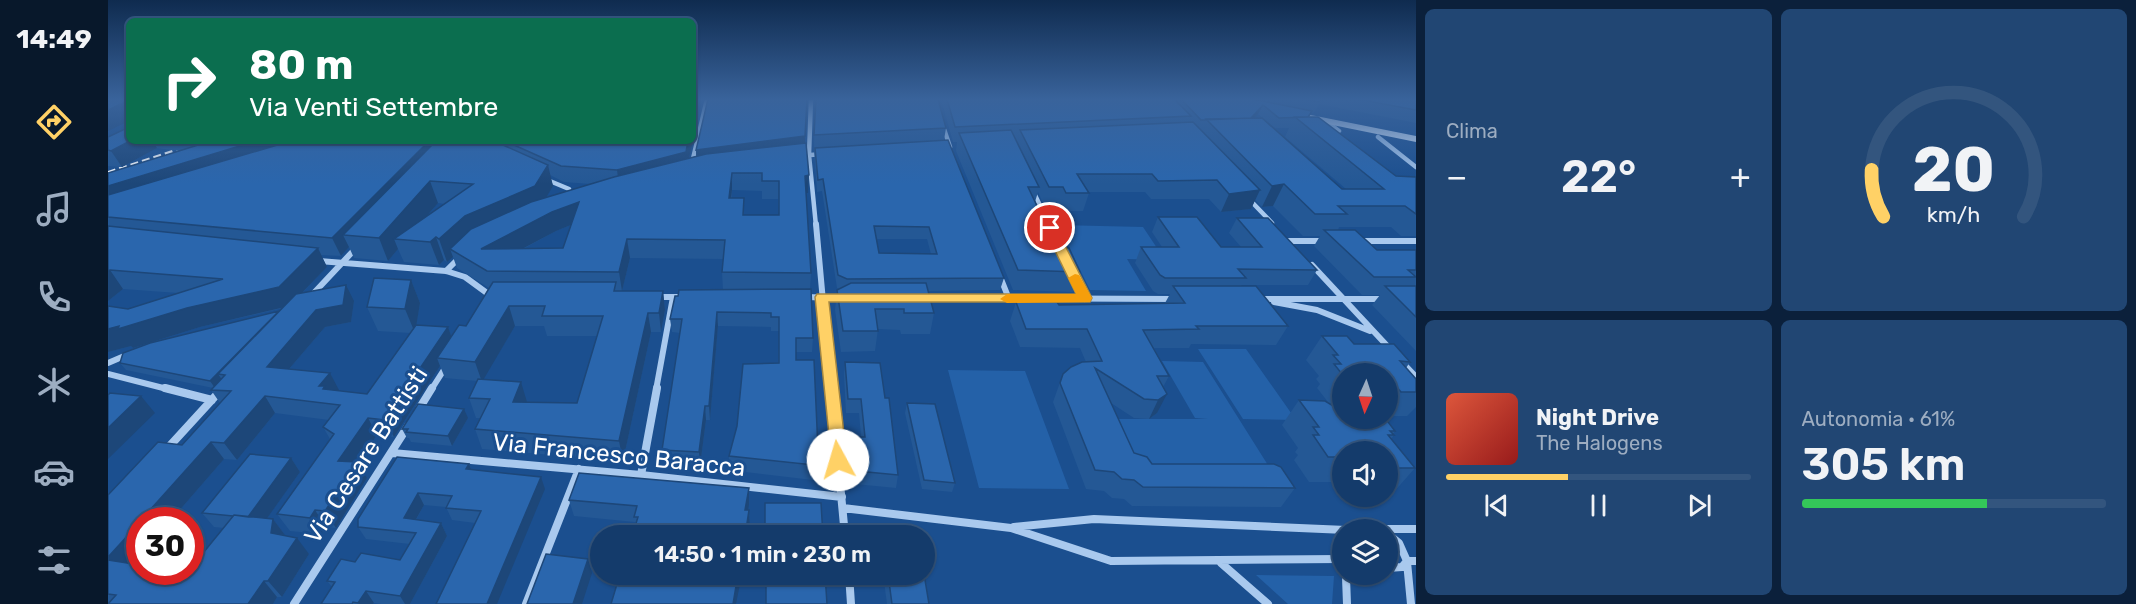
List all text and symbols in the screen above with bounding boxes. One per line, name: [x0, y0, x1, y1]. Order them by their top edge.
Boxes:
text: 14:49: [16, 23, 92, 55]
text: 80 m: [249, 40, 353, 90]
icon: right: [150, 42, 228, 120]
text: Via Venti Settembre: [249, 91, 498, 123]
icon: directions: [33, 101, 75, 143]
text: Clima: [1446, 119, 1498, 143]
text: 20: [1912, 133, 1995, 207]
text: 22°: [1561, 150, 1636, 203]
text: −: [1446, 157, 1467, 196]
text: +: [1730, 157, 1751, 196]
icon: music: [33, 188, 75, 230]
pin: [1024, 202, 1075, 253]
text: km/h: [1927, 202, 1981, 227]
icon: arrive: [1033, 211, 1066, 244]
icon: phone: [33, 276, 75, 318]
street label: Via Cesare Battisti: [298, 361, 434, 549]
north arrow: [1332, 363, 1398, 429]
map controls: [1332, 363, 1398, 585]
icon: climate: [33, 364, 75, 406]
text: Night Drive: [1536, 404, 1659, 431]
text: Autonomia · 61%: [1802, 407, 1955, 431]
street label: Via Francesco Baracca: [491, 428, 747, 482]
position arrow: [806, 428, 870, 492]
text: The Halogens: [1536, 431, 1663, 455]
text: 305 km: [1802, 438, 1965, 491]
button: sound: [1332, 441, 1398, 507]
icon: car: [33, 451, 75, 493]
icon: previous: [1480, 489, 1513, 522]
icon: pause: [1582, 489, 1615, 522]
icon: next: [1683, 489, 1716, 522]
speed limit sign: 30: [126, 507, 204, 585]
button: layers: [1332, 519, 1398, 585]
icon: filters: [33, 539, 75, 581]
text: 14:50 · 1 min · 230 m: [654, 541, 871, 568]

